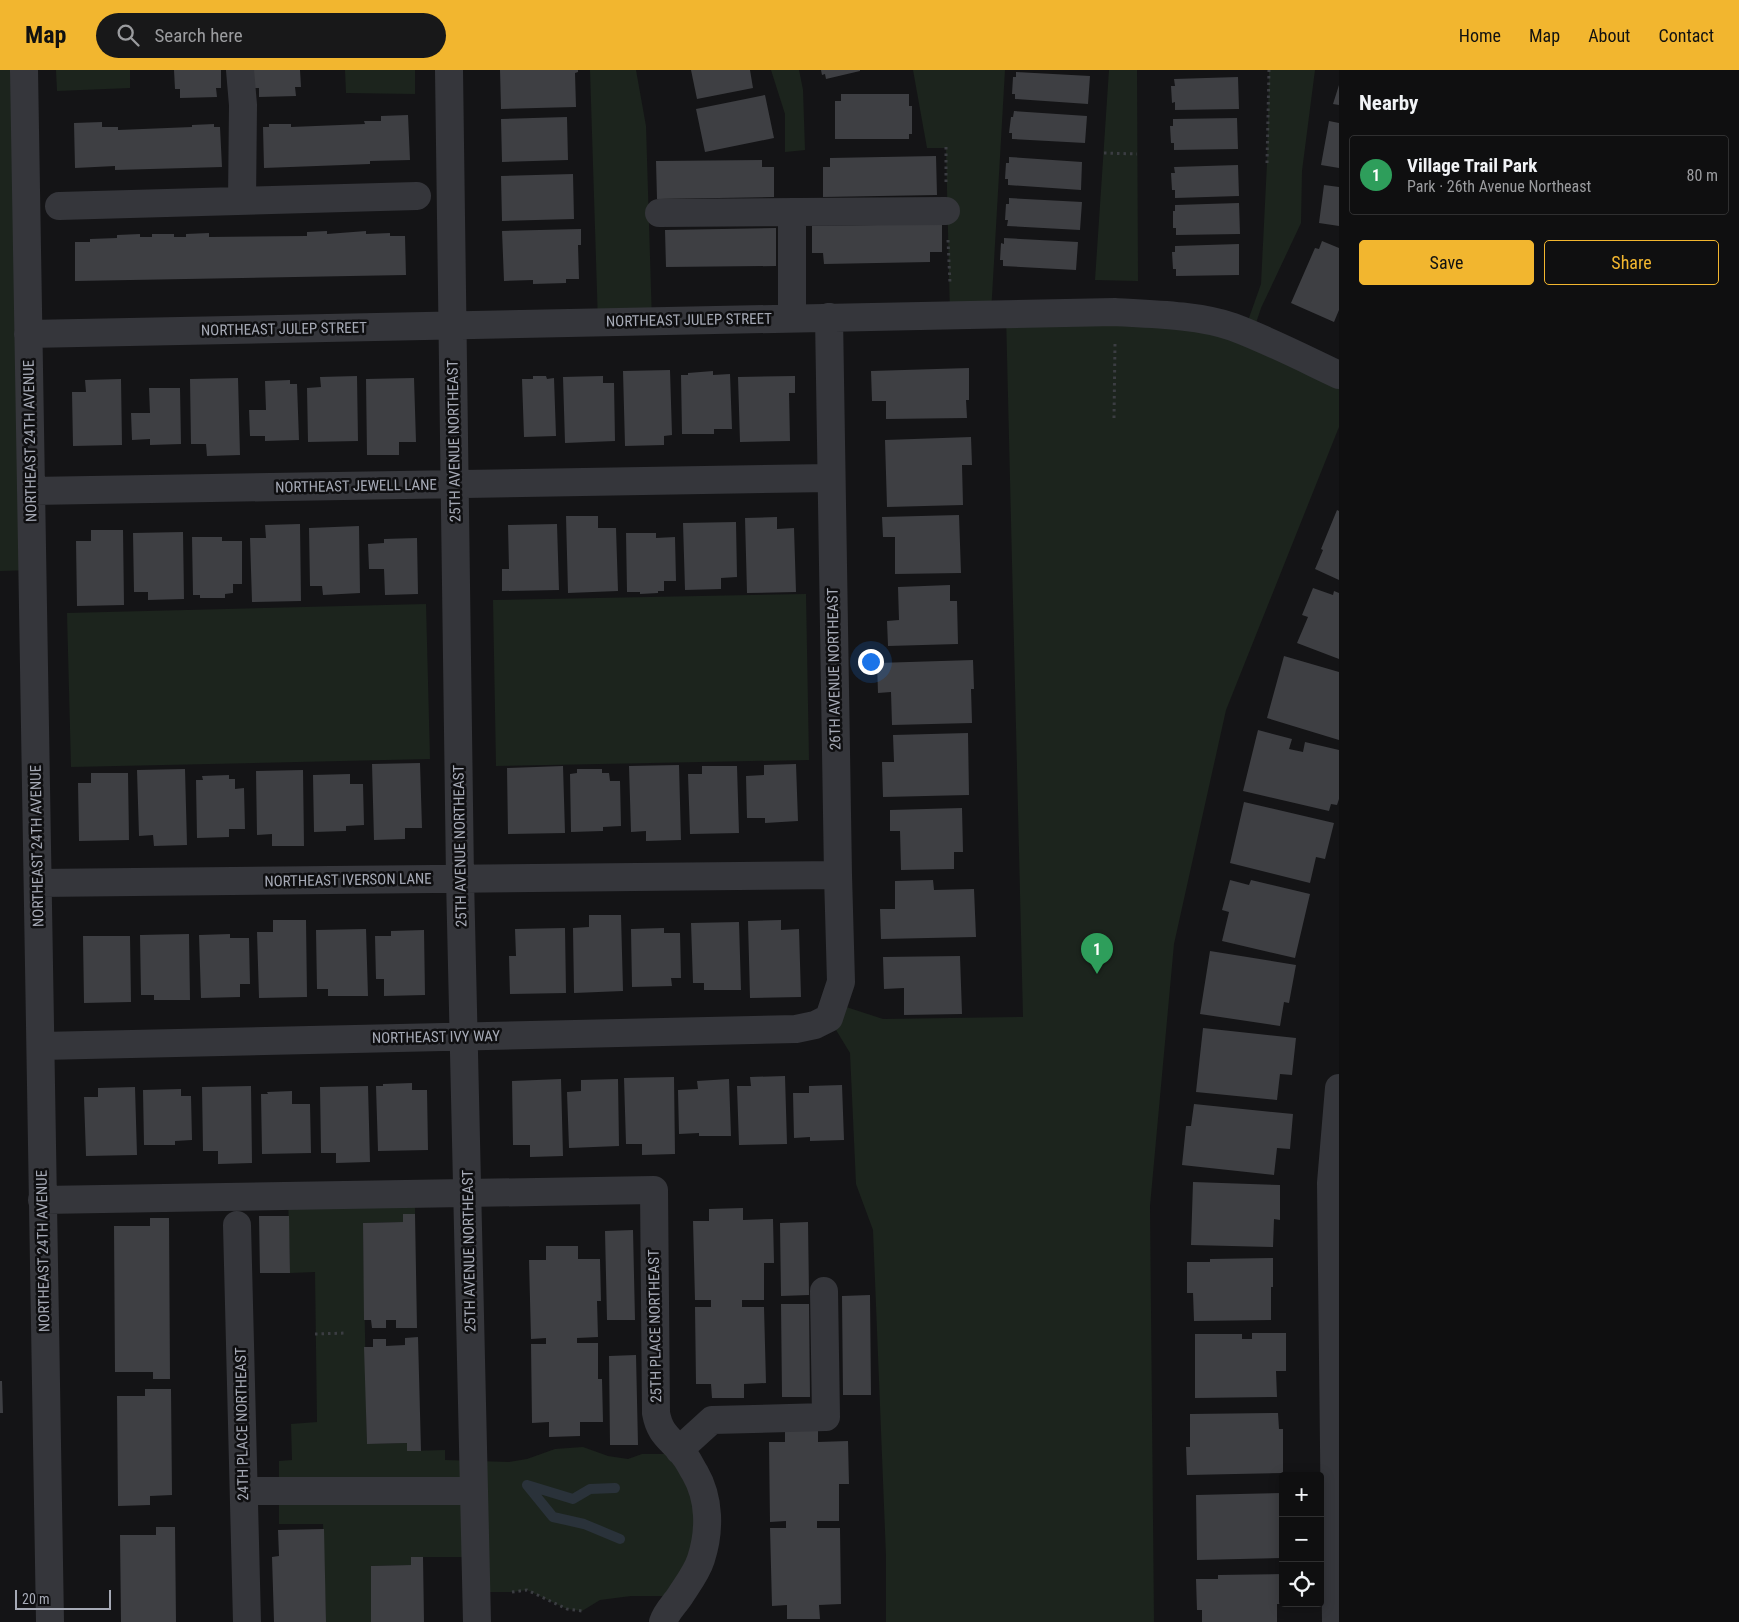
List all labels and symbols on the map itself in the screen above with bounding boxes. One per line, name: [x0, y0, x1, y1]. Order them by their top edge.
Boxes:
street label: NORTHEAST JULEP STREET: [606, 310, 772, 330]
street label: NORTHEAST JULEP STREET: [201, 319, 367, 339]
street label: 25TH AVENUE NORTHEAST: [444, 359, 464, 522]
street label: NORTHEAST 24TH AVENUE: [20, 360, 40, 522]
street label: NORTHEAST JEWELL LANE: [275, 476, 437, 496]
street label: 26TH AVENUE NORTHEAST: [824, 587, 844, 750]
your location: [858, 649, 884, 675]
street label: 25TH AVENUE NORTHEAST: [450, 764, 470, 927]
street label: NORTHEAST 24TH AVENUE: [27, 765, 47, 927]
street label: NORTHEAST IVERSON LANE: [264, 870, 432, 890]
pin: 1: [1081, 933, 1113, 974]
street label: NORTHEAST IVY WAY: [372, 1027, 500, 1047]
street label: 25TH AVENUE NORTHEAST: [459, 1169, 479, 1332]
street label: NORTHEAST 24TH AVENUE: [33, 1170, 53, 1332]
street label: 25TH PLACE NORTHEAST: [645, 1249, 665, 1403]
street label: 24TH PLACE NORTHEAST: [232, 1347, 252, 1501]
scale bar: [15, 1587, 111, 1610]

